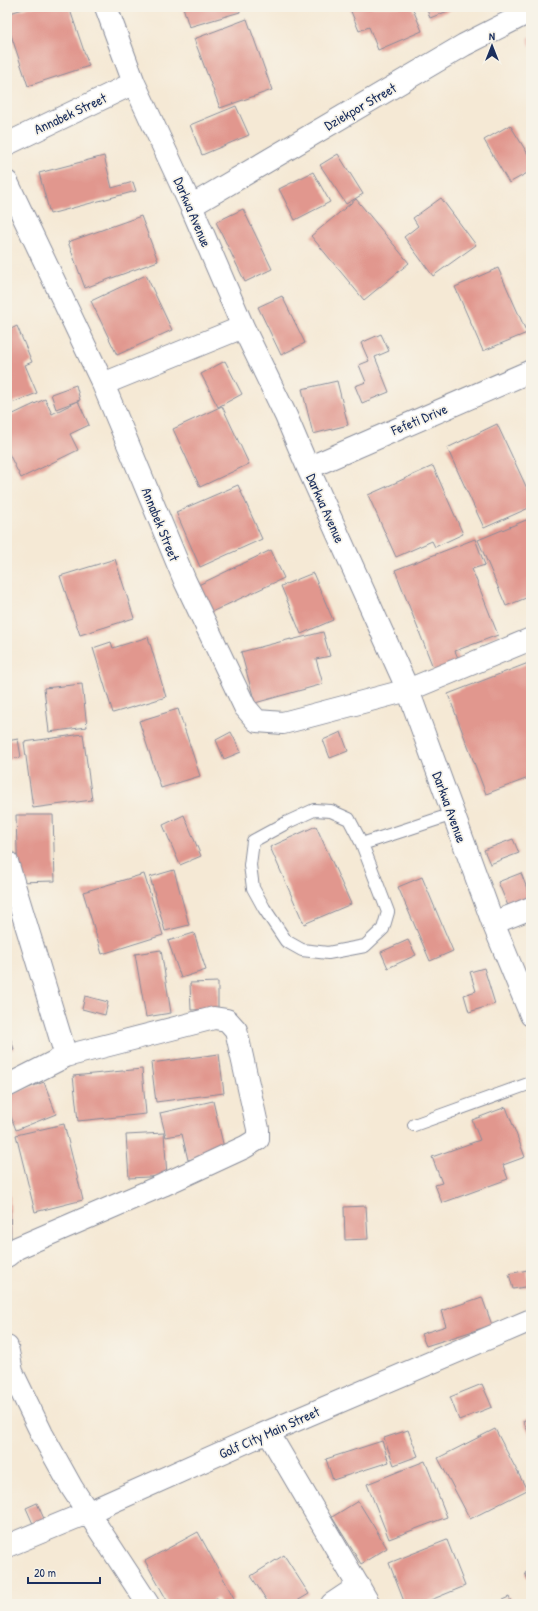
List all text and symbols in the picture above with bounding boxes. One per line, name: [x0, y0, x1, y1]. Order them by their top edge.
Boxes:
north arrow: [472, 26, 512, 66]
text: N: [489, 29, 495, 43]
street label: Dziekpor Street: [321, 78, 400, 135]
street label: Annabek Street: [31, 88, 109, 138]
street label: Darkwa Avenue: [170, 174, 216, 250]
street label: Fefeti Drive: [387, 399, 450, 440]
street label: Darkwa Avenue: [302, 470, 350, 546]
street label: Annabek Street: [138, 484, 184, 564]
street label: Darkwa Avenue: [428, 769, 472, 845]
street label: Golf City Main Street: [216, 1401, 323, 1464]
scale bar: [28, 1559, 100, 1585]
text: 20 m: [34, 1564, 56, 1581]

